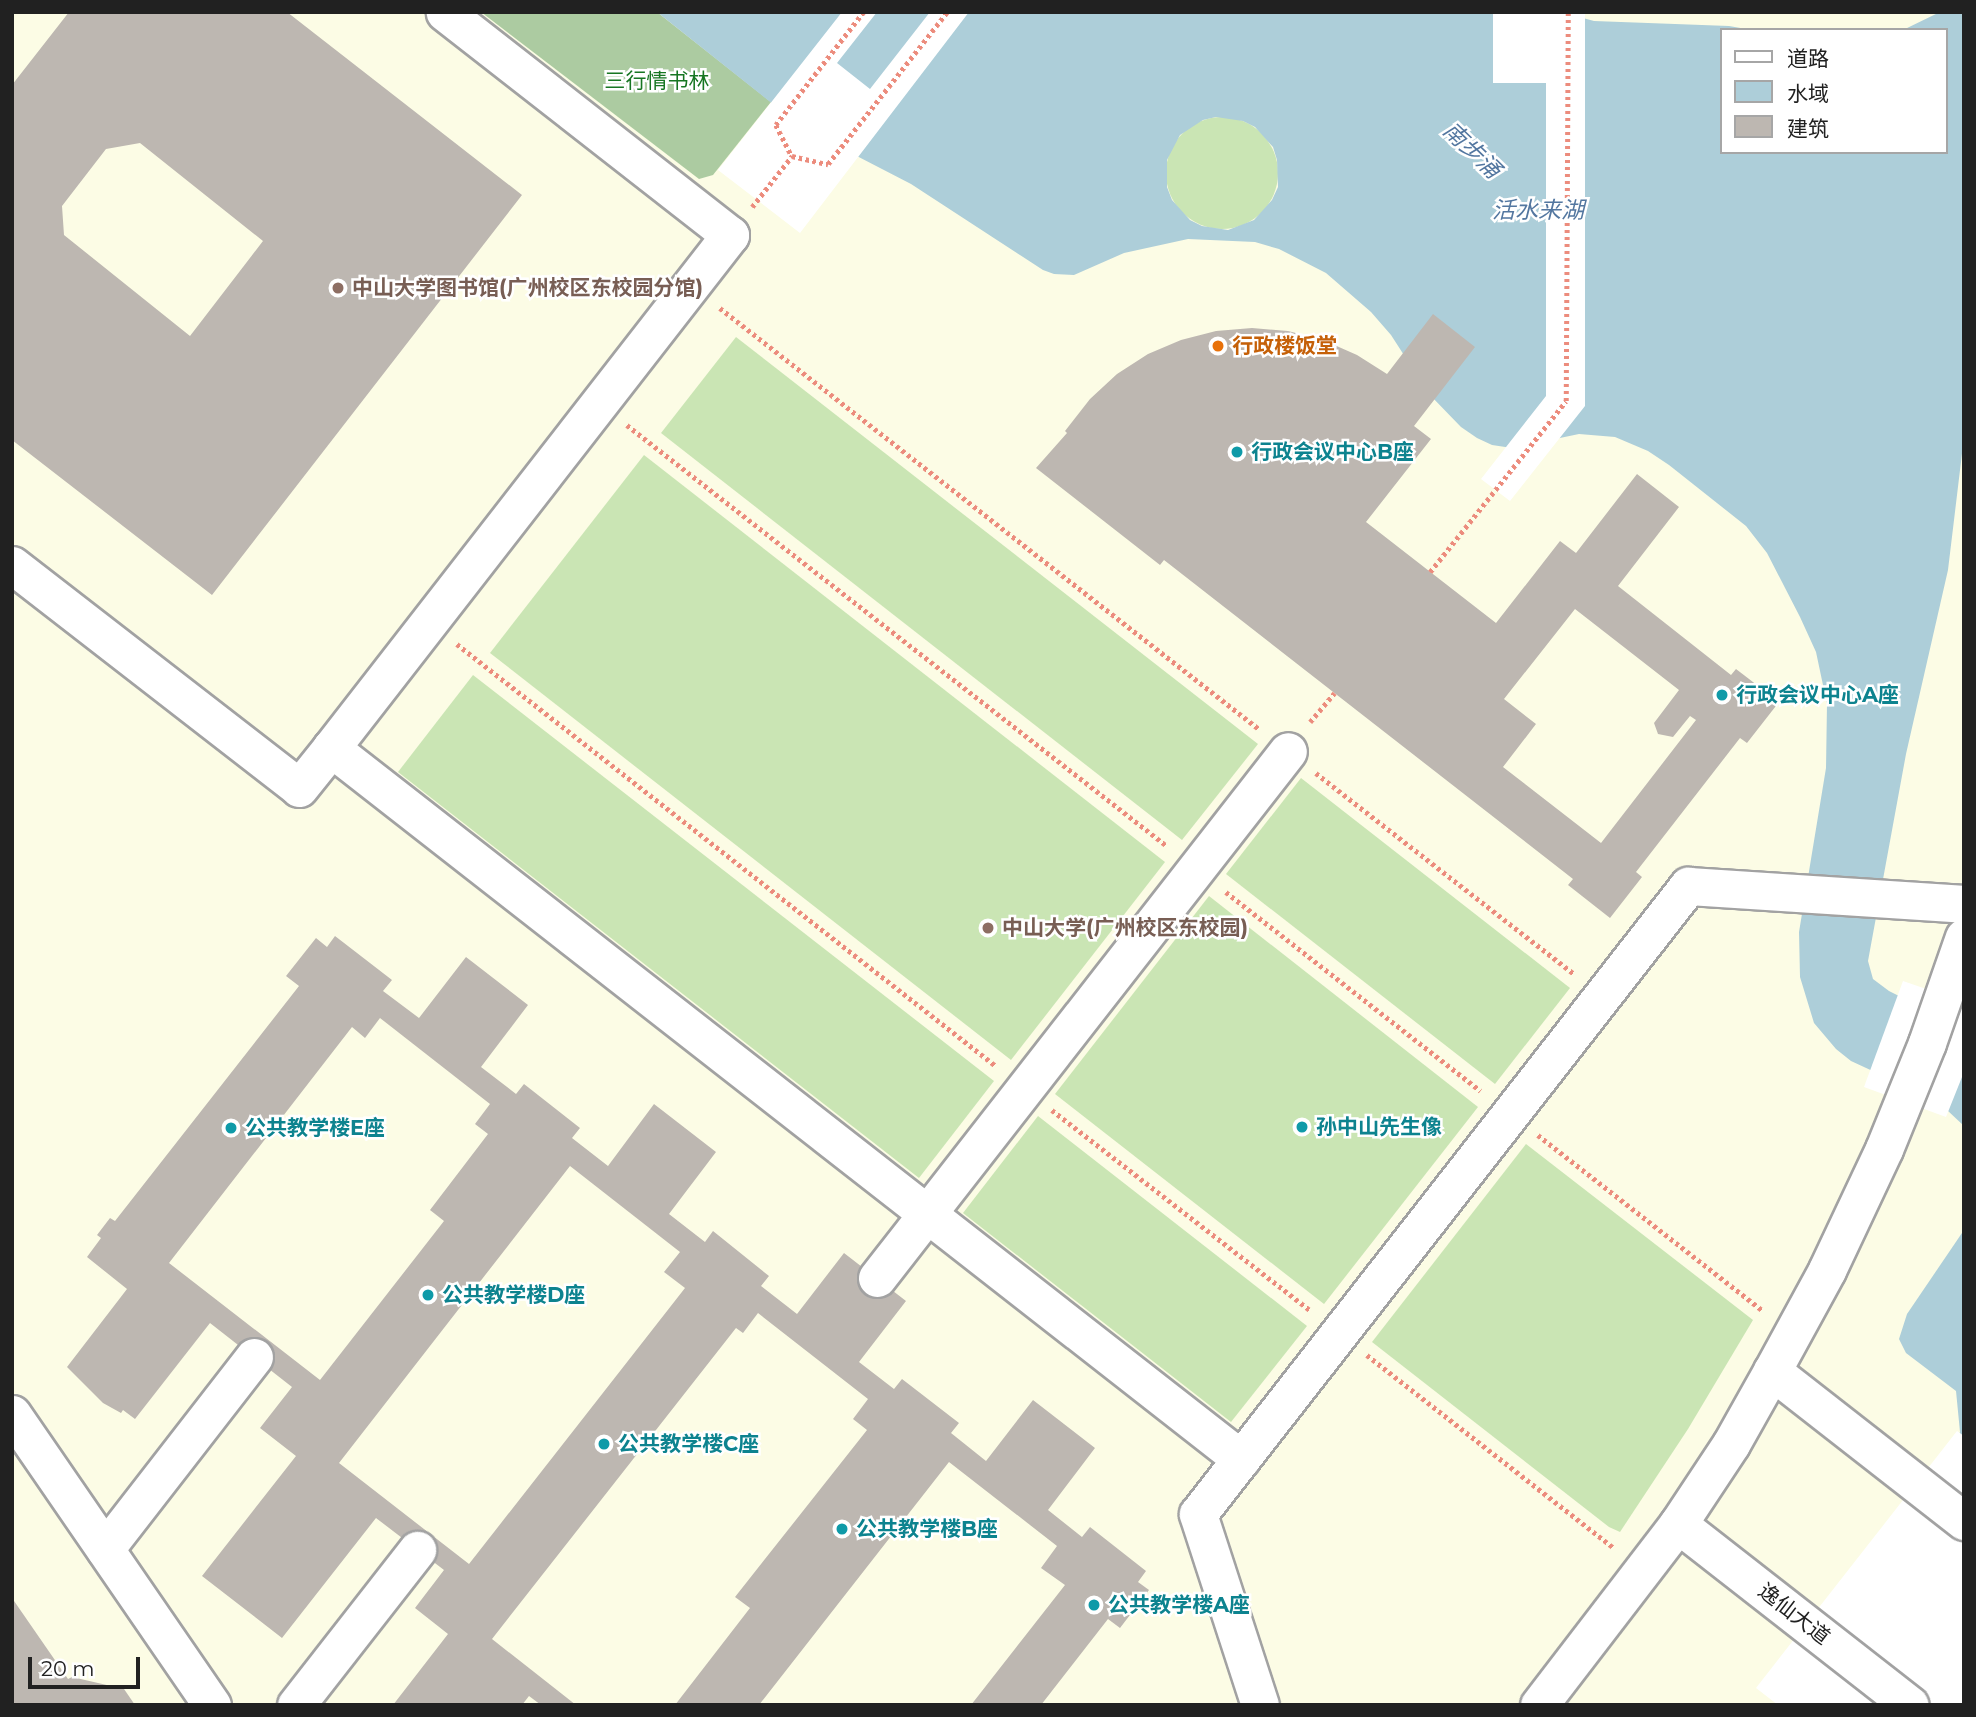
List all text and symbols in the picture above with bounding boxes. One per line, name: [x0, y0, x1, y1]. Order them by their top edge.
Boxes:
legend: [1720, 28, 1948, 154]
text: 道路: [1787, 46, 1829, 71]
park label: 三行情书林: [605, 68, 709, 94]
text: 水域: [1787, 81, 1829, 106]
water label: 南步涌: [1438, 116, 1506, 184]
text: 建筑: [1787, 116, 1829, 141]
water label: 活水来湖: [1492, 196, 1584, 224]
place label: 中山大学图书馆(广州校区东校园分馆): [352, 275, 703, 301]
marker: 中山大学图书馆(广州校区东校园分馆): [330, 280, 346, 296]
place label: 行政楼饭堂: [1232, 333, 1337, 359]
marker: 行政楼饭堂: [1210, 338, 1226, 354]
place label: 行政会议中心B座: [1251, 439, 1414, 465]
marker: 行政会议中心B座: [1229, 444, 1245, 460]
place label: 行政会议中心A座: [1736, 682, 1899, 708]
marker: 行政会议中心A座: [1714, 687, 1730, 703]
place label: 中山大学(广州校区东校园): [1002, 915, 1248, 941]
marker: 中山大学(广州校区东校园): [980, 920, 996, 936]
place label: 孙中山先生像: [1316, 1114, 1442, 1140]
place label: 公共教学楼E座: [245, 1115, 385, 1141]
marker: 孙中山先生像: [1294, 1119, 1310, 1135]
marker: 公共教学楼E座: [223, 1120, 239, 1136]
place label: 公共教学楼D座: [442, 1282, 585, 1308]
marker: 公共教学楼D座: [420, 1287, 436, 1303]
place label: 公共教学楼C座: [618, 1431, 759, 1457]
marker: 公共教学楼C座: [596, 1436, 612, 1452]
place label: 公共教学楼B座: [856, 1516, 998, 1542]
marker: 公共教学楼B座: [834, 1521, 850, 1537]
street label: 逸仙大道: [1753, 1578, 1835, 1650]
place label: 公共教学楼A座: [1108, 1592, 1250, 1618]
marker: 公共教学楼A座: [1086, 1597, 1102, 1613]
scale bar: [32, 1644, 144, 1688]
text: 20 m: [41, 1656, 95, 1681]

